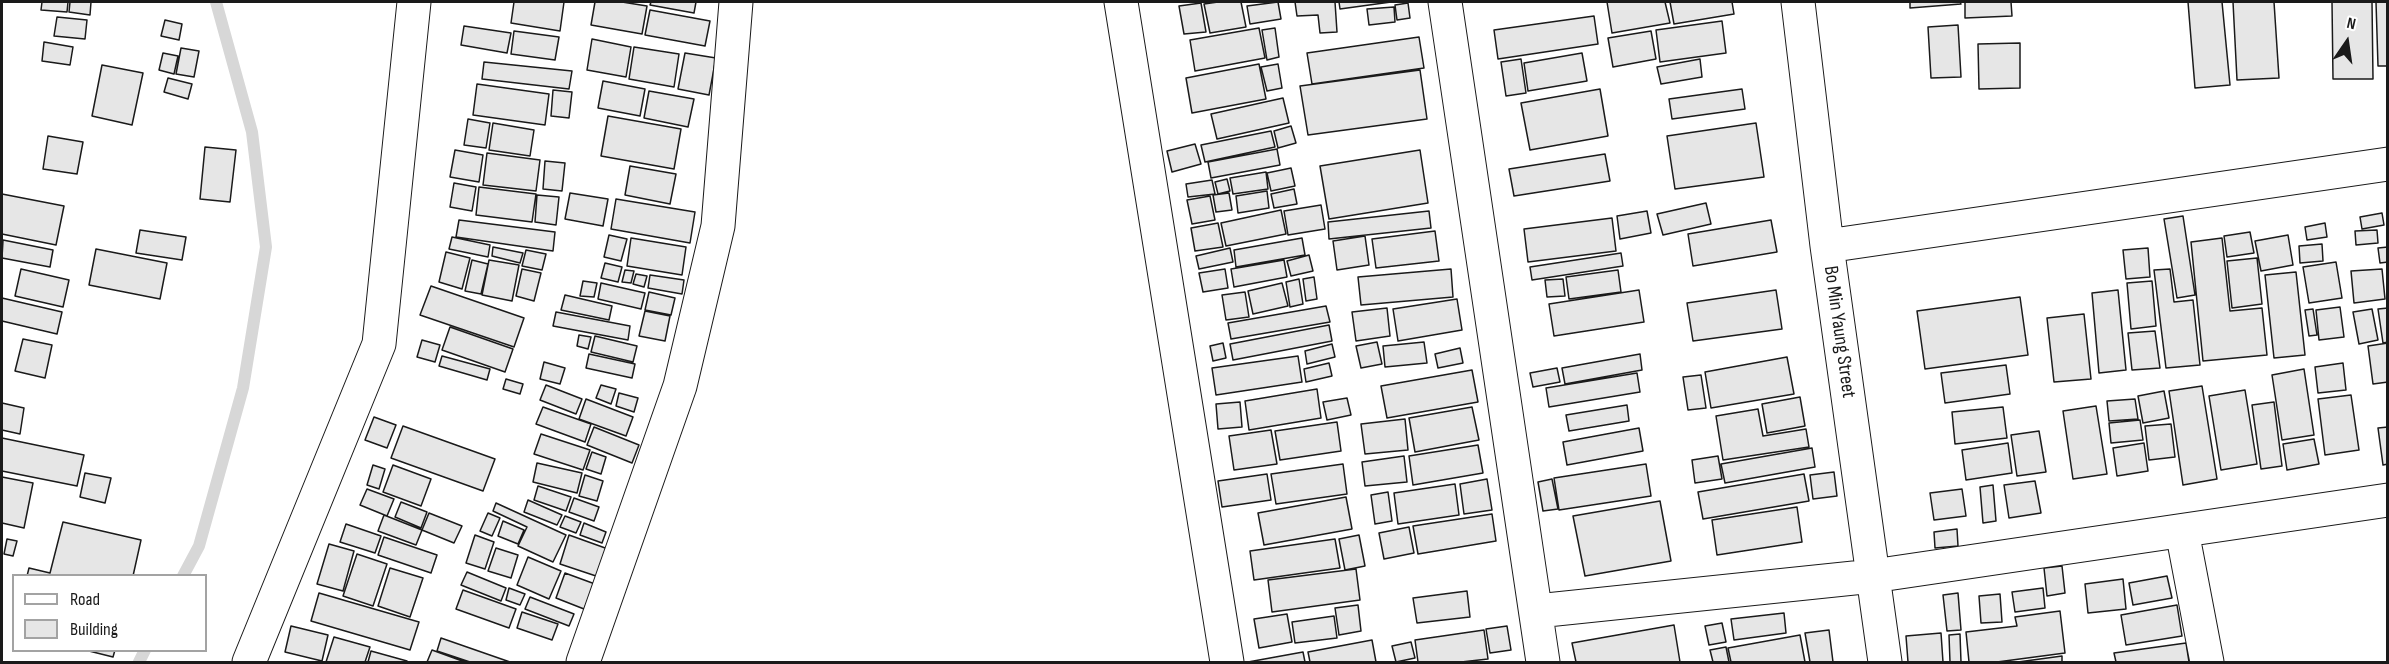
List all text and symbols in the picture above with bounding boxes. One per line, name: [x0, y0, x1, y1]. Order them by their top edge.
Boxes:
north arrow: [2317, 12, 2377, 72]
text: N: [2345, 14, 2357, 34]
street label: Bo Min Yaung Street: [1818, 264, 1860, 400]
legend: [12, 574, 207, 652]
text: Road: [70, 589, 100, 610]
text: Building: [70, 619, 118, 640]

